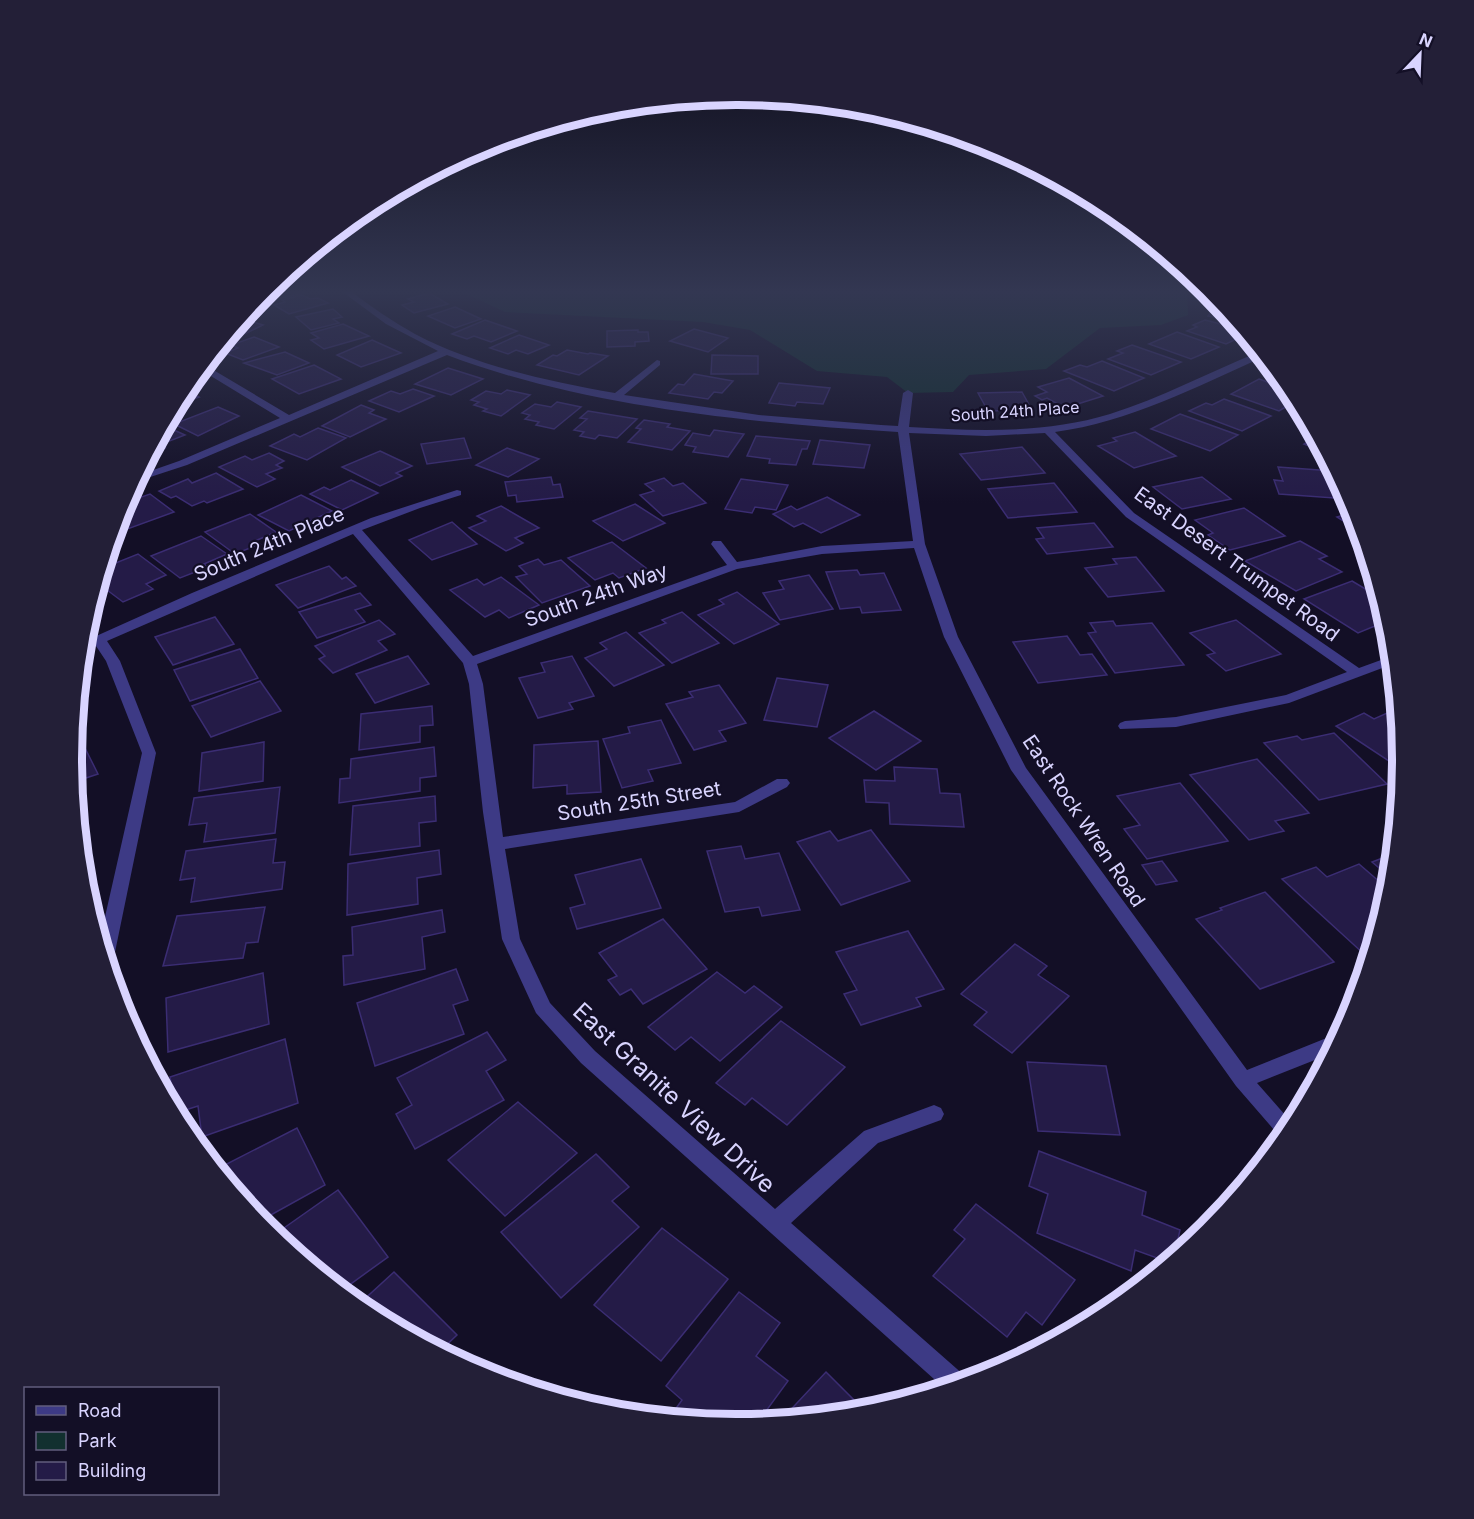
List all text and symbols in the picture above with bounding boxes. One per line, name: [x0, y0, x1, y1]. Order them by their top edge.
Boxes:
north arrow: [1390, 24, 1450, 84]
text: N: [1416, 29, 1435, 52]
street label: South 24th Place: [950, 397, 1080, 425]
street label: East Desert Trumpet Road: [1130, 482, 1344, 646]
street label: South 24th Place: [190, 501, 348, 587]
street label: South 24th Way: [521, 558, 671, 632]
street label: East Rock Wren Road: [1018, 730, 1150, 912]
street label: South 25th Street: [555, 776, 723, 826]
street label: East Granite View Drive: [567, 996, 781, 1199]
legend: [24, 1387, 219, 1495]
text: Road: [78, 1400, 121, 1421]
text: Park: [78, 1430, 117, 1451]
text: Building: [78, 1460, 146, 1481]

